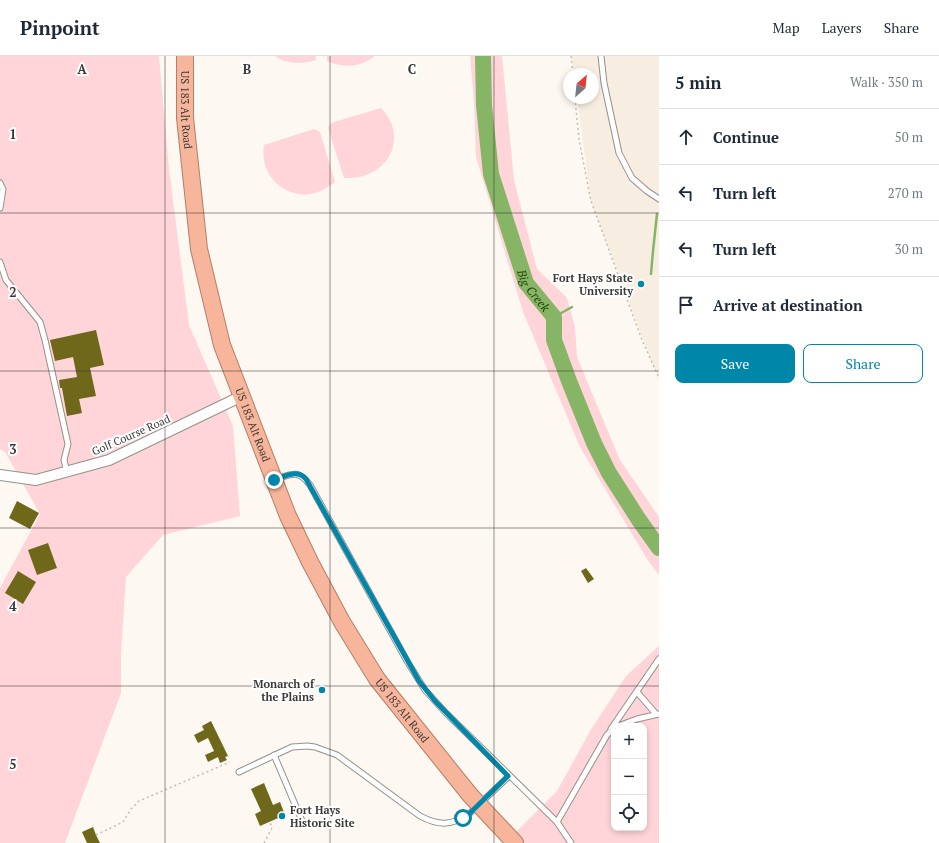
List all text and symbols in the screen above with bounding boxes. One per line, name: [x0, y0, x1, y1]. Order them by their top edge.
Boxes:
text: Pinpoint: [20, 15, 100, 40]
text: Map: [773, 18, 800, 37]
text: Layers: [822, 18, 862, 37]
text: Share: [884, 18, 919, 37]
text: A: [77, 60, 87, 78]
text: B: [243, 60, 251, 78]
text: C: [408, 60, 416, 78]
north arrow: [563, 68, 599, 104]
street label: US 183 Alt Road: [178, 71, 195, 150]
text: 5 min: [675, 71, 722, 94]
text: Walk · 350 m: [850, 73, 923, 91]
text: 1: [9, 125, 17, 143]
icon: ahead: [675, 126, 697, 148]
text: Continue: [713, 127, 779, 147]
text: 50 m: [895, 128, 923, 146]
icon: left: [675, 182, 697, 204]
text: Turn left: [713, 183, 777, 203]
text: 270 m: [888, 184, 923, 202]
icon: left: [675, 238, 697, 260]
text: Turn left: [713, 239, 777, 259]
text: 30 m: [895, 240, 923, 258]
water label: Big Creek: [514, 266, 554, 314]
place label: Fort Hays State University: [553, 271, 633, 298]
marker: Fort Hays State University: [636, 279, 646, 289]
text: 2: [9, 283, 17, 301]
icon: arrive: [675, 294, 697, 316]
text: Arrive at destination: [713, 295, 863, 315]
button: Save: [675, 344, 795, 383]
button: Share: [803, 344, 923, 383]
street label: US 183 Alt Road: [232, 386, 273, 464]
street label: Golf Course Road: [90, 411, 172, 459]
text: 3: [9, 440, 17, 458]
route end: [265, 471, 283, 489]
text: 4: [9, 597, 17, 615]
street label: US 183 Alt Road: [372, 676, 432, 745]
place label: Monarch of the Plains: [253, 677, 315, 704]
marker: Monarch of the Plains: [317, 685, 327, 695]
map controls: [611, 723, 647, 831]
button: +: [611, 723, 647, 759]
text: 5: [9, 755, 17, 773]
button: −: [611, 759, 647, 795]
button: locate: [611, 795, 647, 831]
place label: Fort Hays Historic Site: [290, 803, 355, 830]
route start: [454, 809, 472, 827]
marker: Fort Hays Historic Site: [277, 811, 287, 821]

